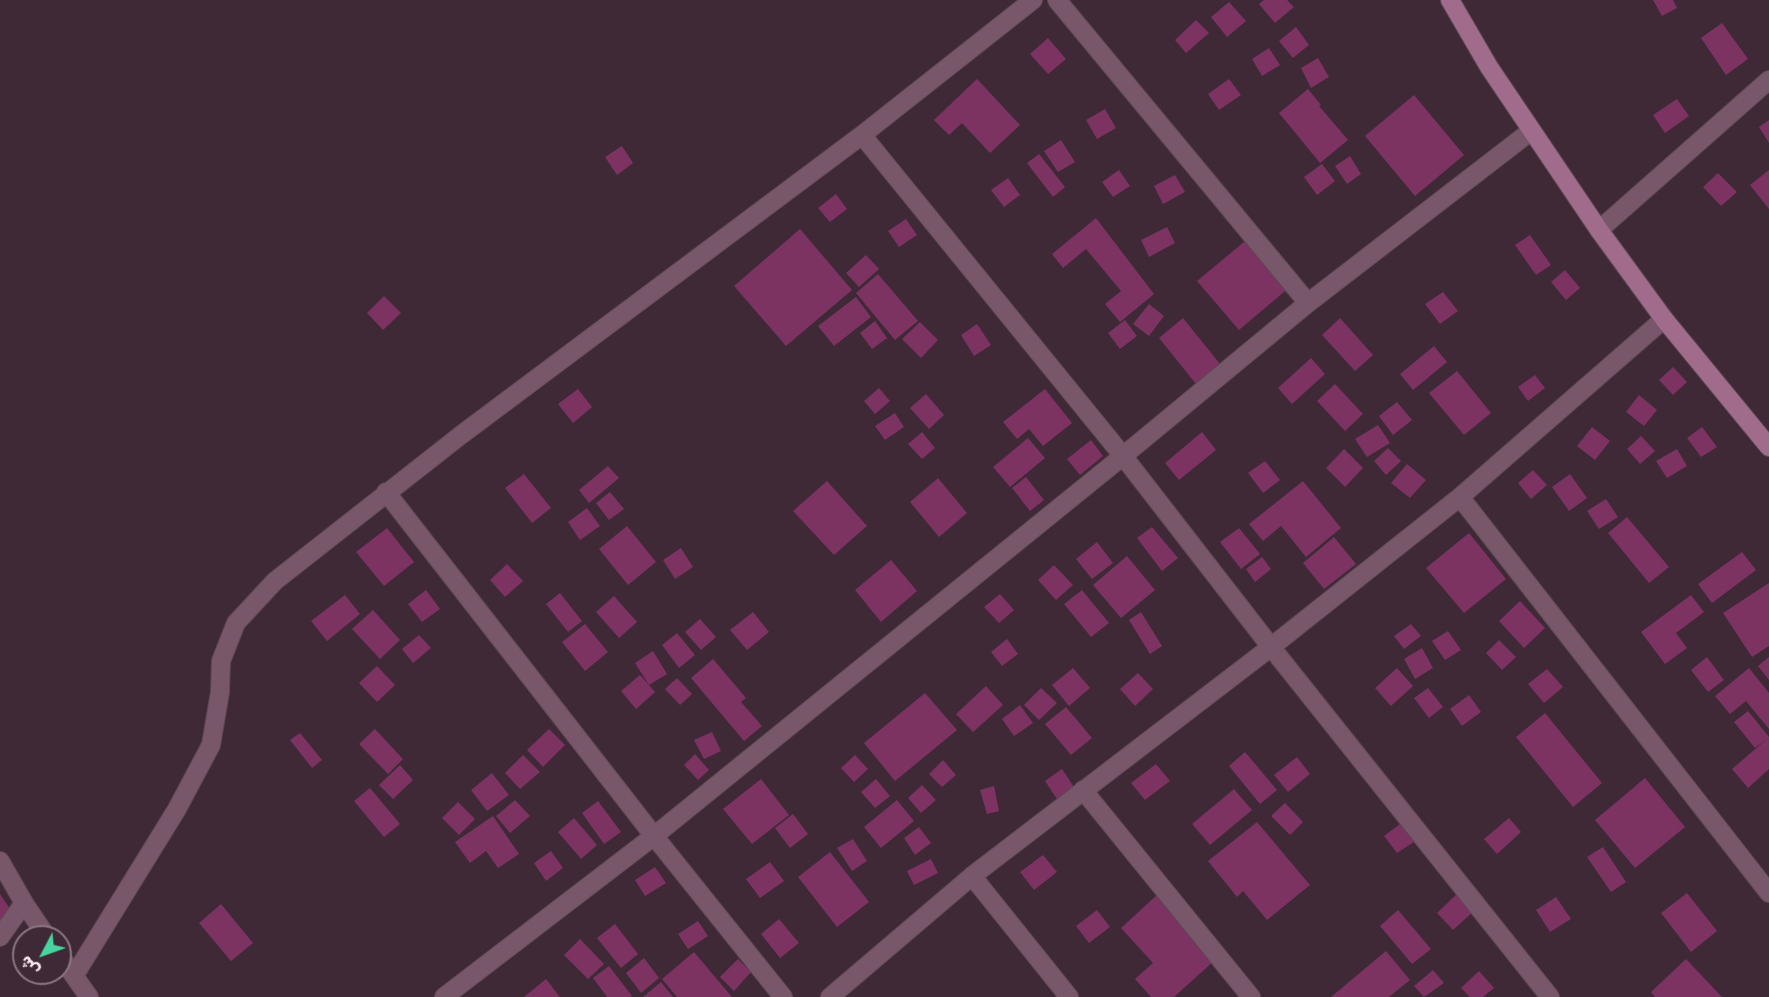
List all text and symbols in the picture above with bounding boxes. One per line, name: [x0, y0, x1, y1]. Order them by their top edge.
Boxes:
north arrow: [12, 925, 72, 985]
text: ش: [16, 952, 43, 980]

